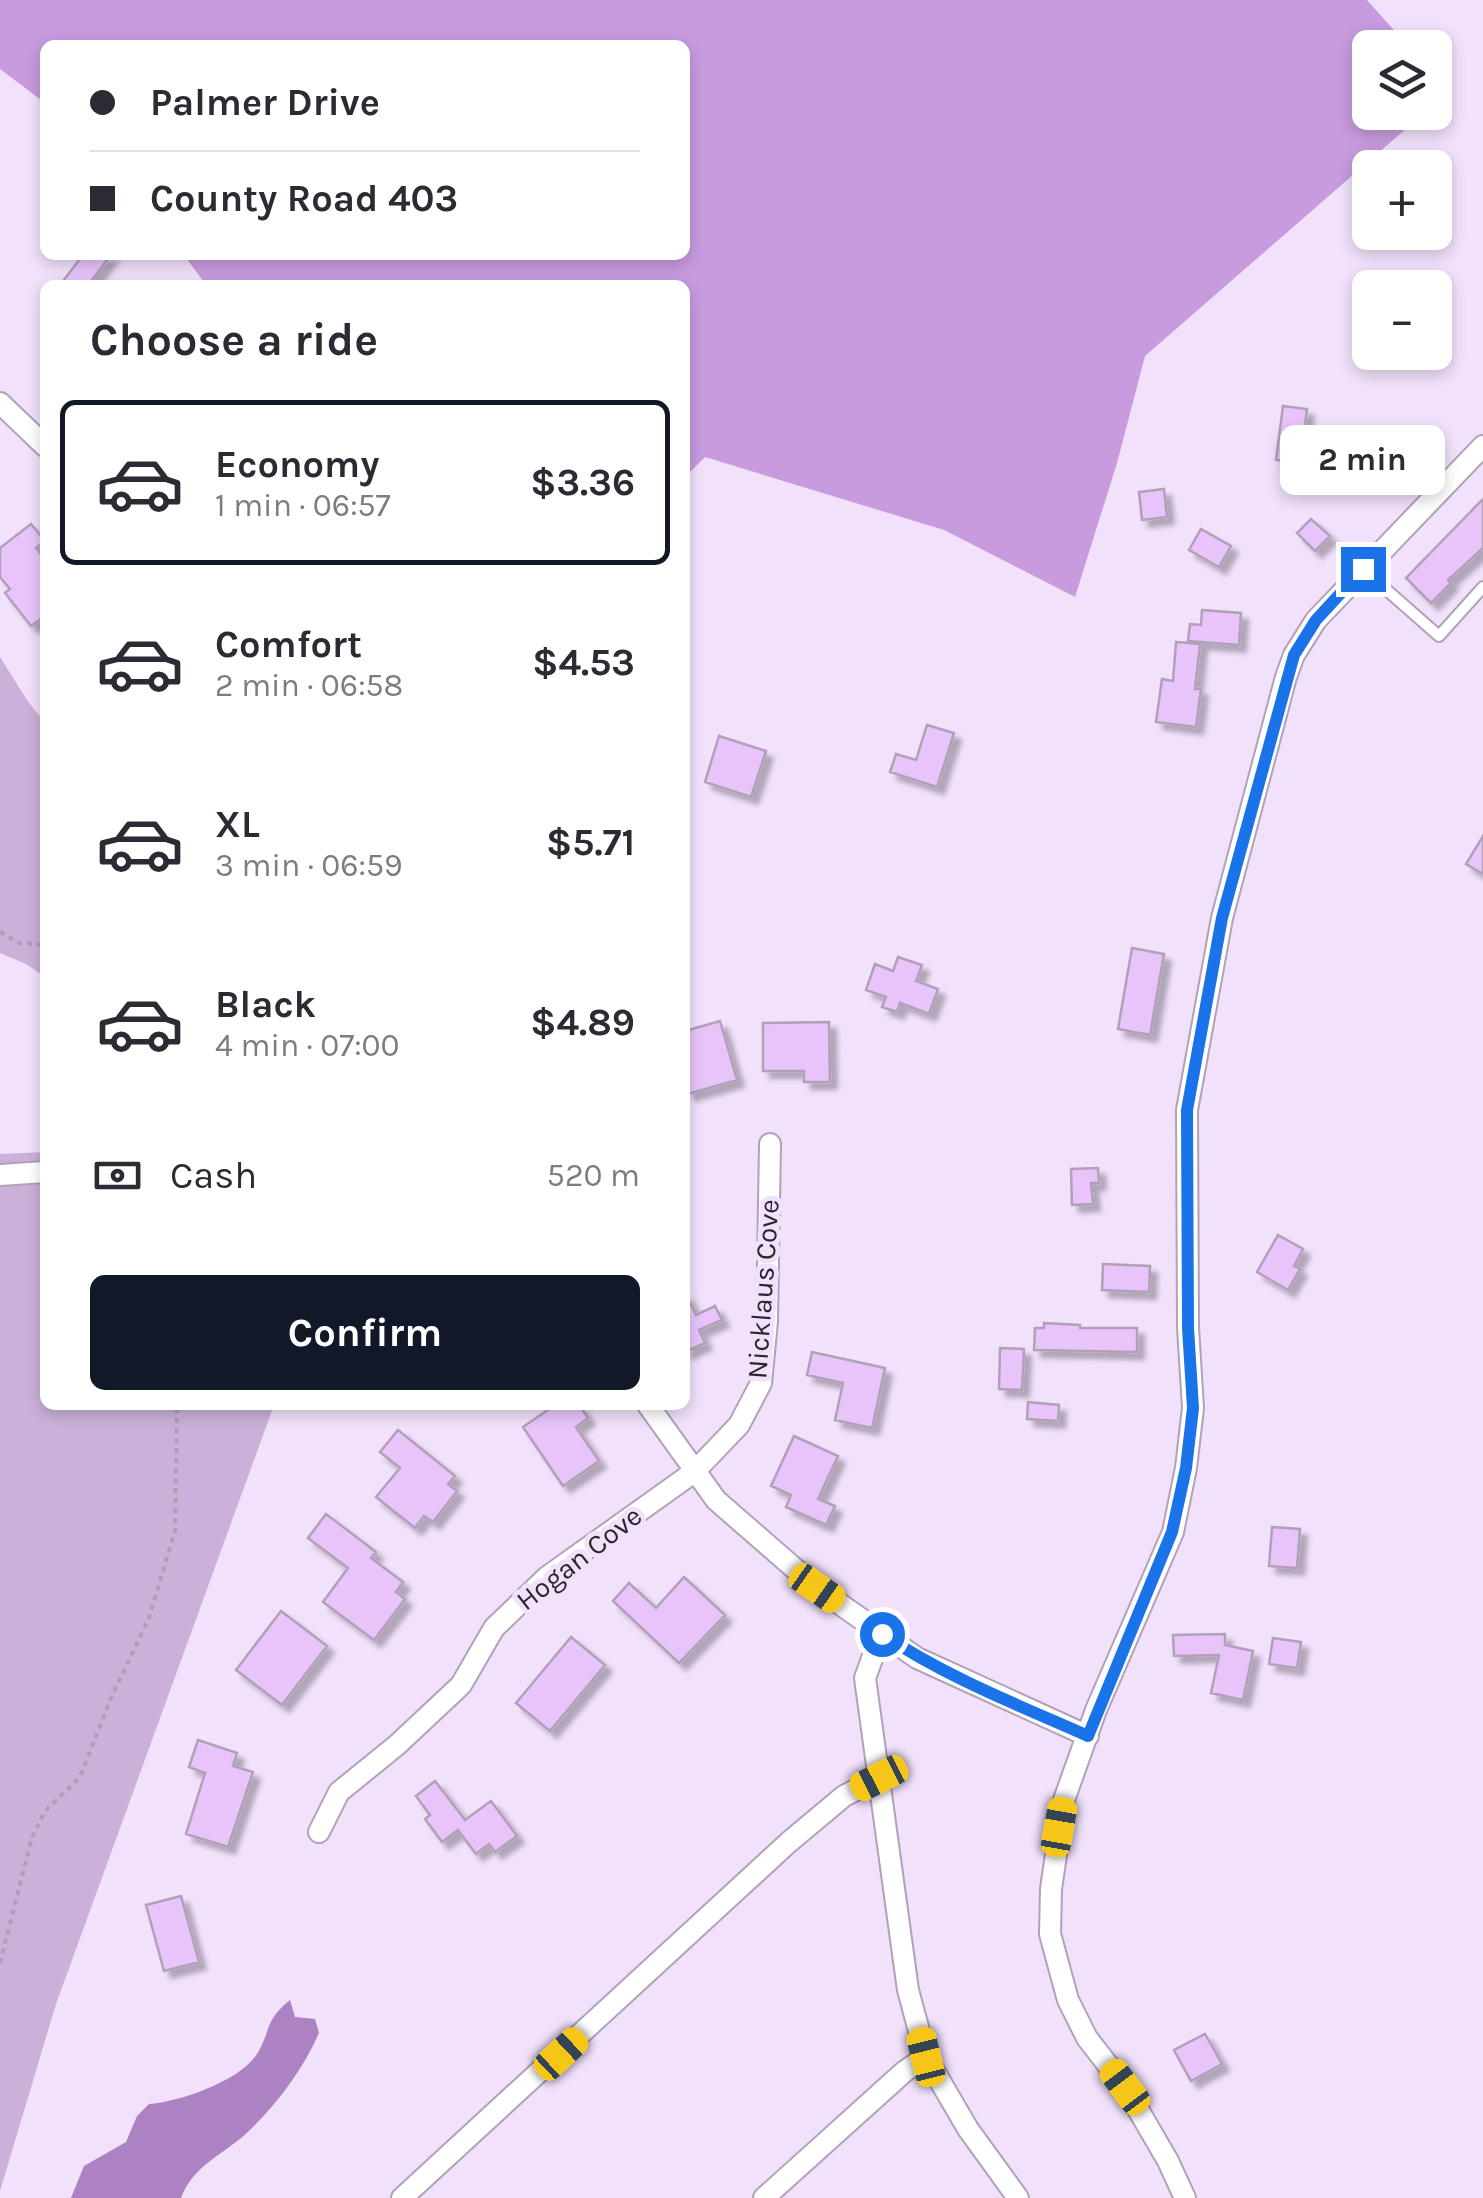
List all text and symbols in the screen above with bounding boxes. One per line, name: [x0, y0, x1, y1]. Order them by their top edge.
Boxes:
map controls: [1352, 30, 1452, 370]
button: layers: [1352, 30, 1452, 130]
text: Palmer Drive: [150, 80, 380, 125]
button: +: [1352, 150, 1452, 250]
text: County Road 403: [150, 176, 458, 221]
button: −: [1352, 270, 1452, 370]
text: Choose a ride: [90, 314, 378, 366]
callout: 2 min: [1280, 424, 1446, 494]
icon: car: [95, 438, 185, 528]
text: 2 min: [1318, 441, 1407, 478]
text: Economy: [215, 442, 379, 487]
text: $3.36: [530, 460, 635, 505]
text: 1 min · 06:57: [215, 487, 391, 524]
route end: [1341, 547, 1386, 592]
icon: car: [95, 618, 185, 708]
text: Comfort: [215, 622, 362, 667]
text: $4.53: [532, 640, 635, 685]
text: 2 min · 06:58: [215, 667, 403, 704]
icon: car: [95, 798, 185, 888]
text: XL: [215, 802, 260, 847]
text: $5.71: [546, 820, 635, 865]
text: 3 min · 06:59: [215, 847, 403, 884]
icon: car: [95, 978, 185, 1068]
text: Black: [215, 982, 316, 1027]
text: $4.89: [530, 1000, 635, 1045]
text: 4 min · 07:00: [215, 1027, 400, 1064]
icon: cash: [90, 1148, 145, 1203]
text: Cash: [170, 1153, 257, 1198]
text: 520 m: [547, 1157, 640, 1194]
street label: Nicklaus Cove: [740, 1198, 786, 1380]
button: Confirm: [90, 1275, 640, 1390]
street label: Hogan Cove: [510, 1499, 648, 1617]
car: [784, 1559, 850, 1617]
route start: [860, 1612, 905, 1657]
car: [845, 1751, 913, 1805]
car: [1039, 1795, 1079, 1859]
car: [529, 2023, 593, 2085]
car: [904, 2024, 948, 2090]
car: [1095, 2054, 1155, 2120]

